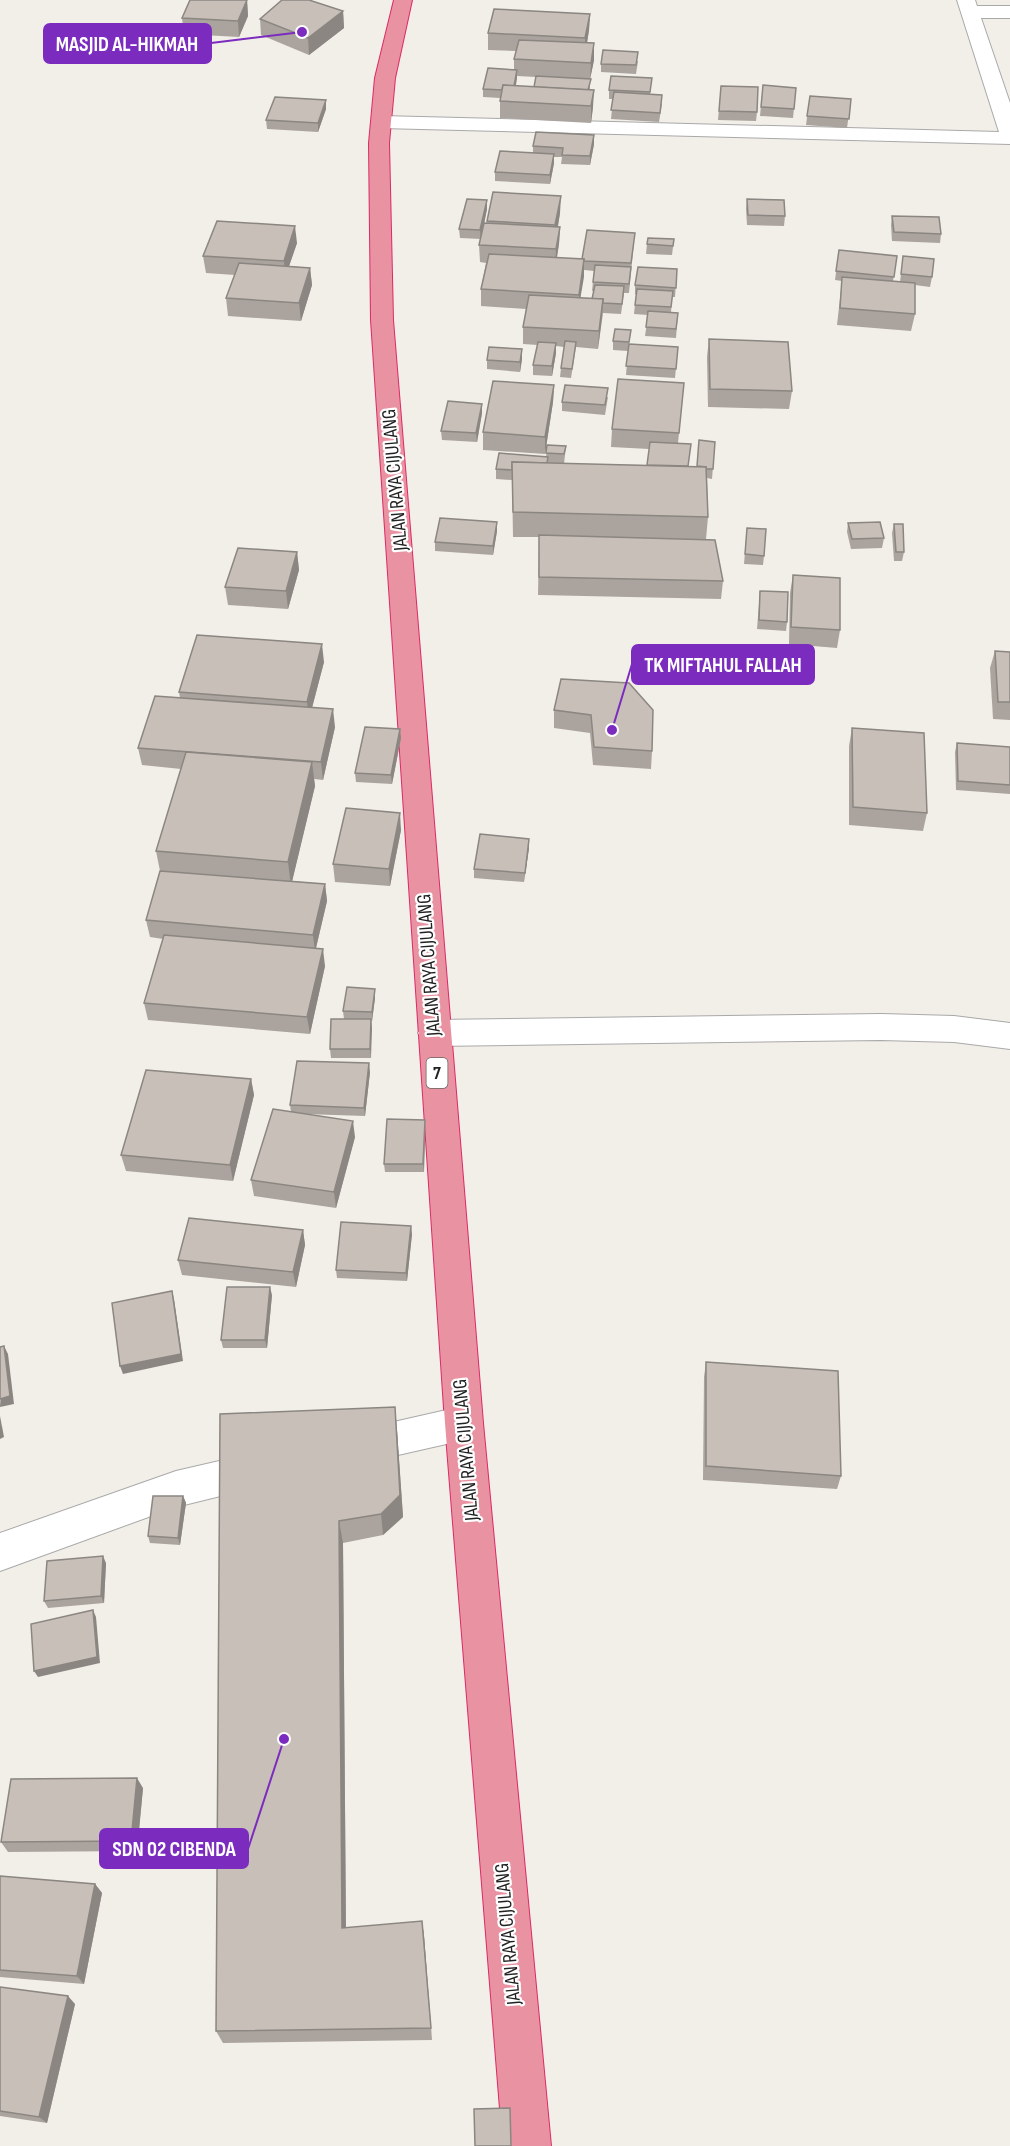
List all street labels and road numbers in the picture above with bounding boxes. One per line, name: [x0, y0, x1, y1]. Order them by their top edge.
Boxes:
street label: JALAN RAYA CIJULANG: [377, 408, 413, 553]
street label: JALAN RAYA CIJULANG: [412, 893, 446, 1038]
road number: 7: [426, 1058, 448, 1088]
street label: JALAN RAYA CIJULANG: [448, 1378, 484, 1523]
street label: JALAN RAYA CIJULANG: [490, 1862, 526, 2007]

